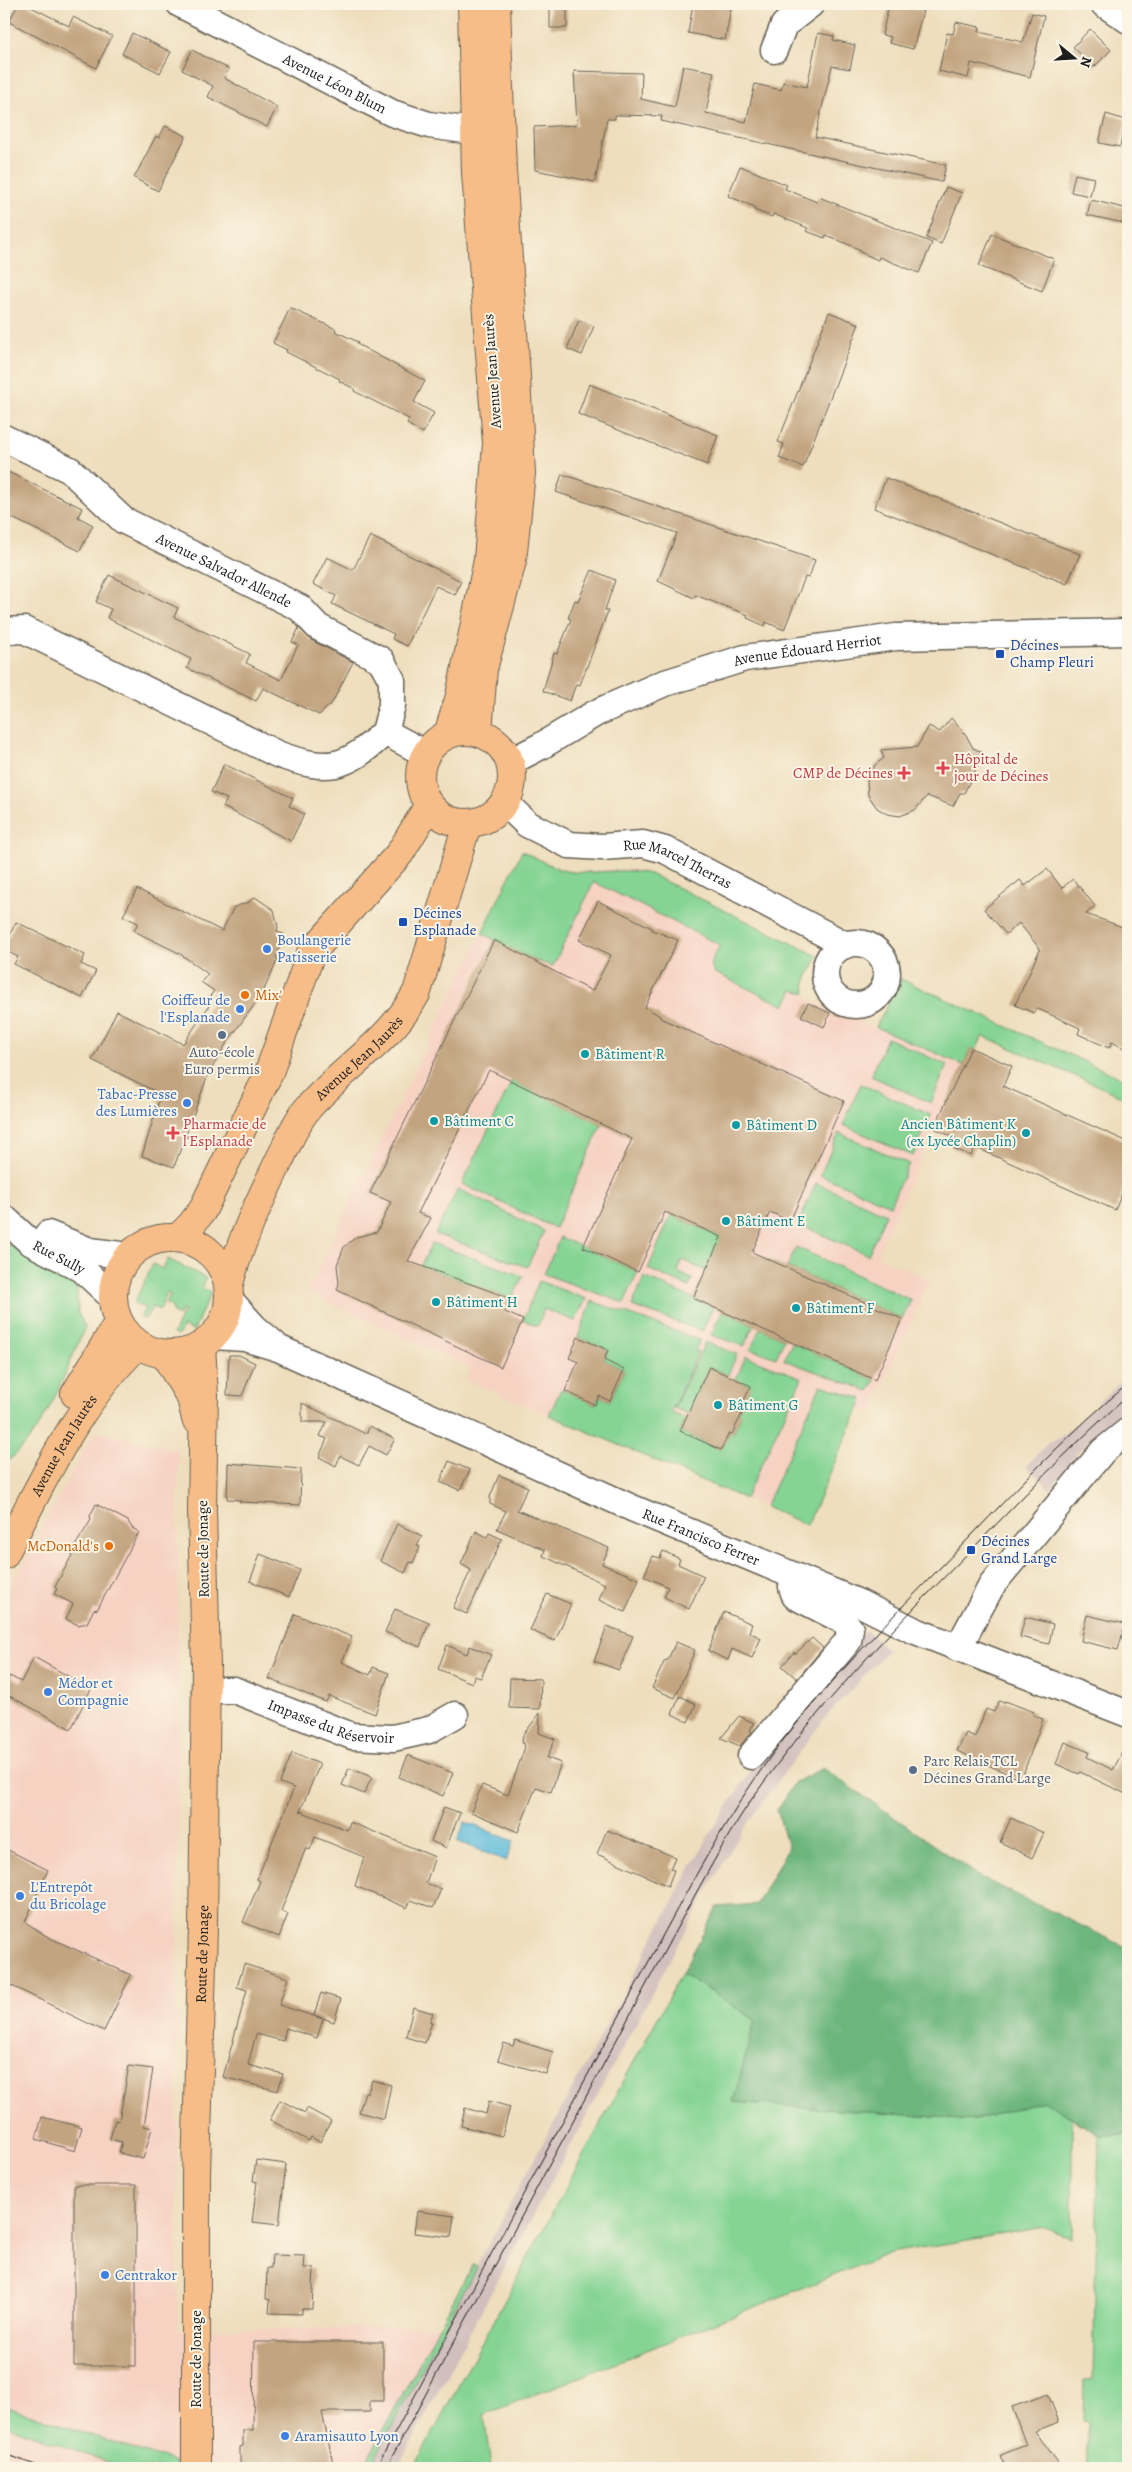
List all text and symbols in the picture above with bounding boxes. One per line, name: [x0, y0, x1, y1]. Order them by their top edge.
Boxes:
north arrow: [1050, 32, 1100, 82]
street label: Avenue Léon Blum: [279, 48, 390, 119]
text: N: [1075, 54, 1096, 70]
street label: Avenue Jean Jaurès: [478, 313, 506, 430]
street label: Avenue Salvador Allende: [152, 528, 296, 613]
street label: Avenue Édouard Herriot: [730, 629, 883, 671]
place label: Décines Champ Fleuri: [1010, 635, 1094, 672]
marker: Décines Champ Fleuri: [994, 648, 1006, 660]
place label: Hôpital de jour de Décines: [954, 749, 1049, 786]
marker: Hôpital de jour de Décines: [936, 761, 950, 775]
place label: CMP de Décines: [793, 763, 893, 783]
marker: CMP de Décines: [897, 766, 911, 780]
street label: Rue Marcel Therras: [622, 833, 735, 893]
place label: Décines Esplanade: [413, 903, 477, 940]
marker: Décines Esplanade: [397, 916, 409, 928]
place label: Boulangerie Patisserie: [277, 930, 351, 967]
marker: Boulangerie Patisserie: [261, 943, 273, 955]
place label: Mix': [255, 985, 282, 1005]
marker: Mix': [239, 989, 251, 1001]
place label: Coiffeur de l'Esplanade: [160, 990, 230, 1027]
marker: Coiffeur de l'Esplanade: [234, 1003, 246, 1015]
street label: Avenue Jean Jaurès: [310, 1012, 408, 1106]
marker: Auto-école Euro permis: [216, 1029, 228, 1041]
place label: Auto-école Euro permis: [184, 1042, 260, 1079]
place label: Bâtiment R: [595, 1044, 665, 1064]
marker: Bâtiment R: [579, 1048, 591, 1060]
place label: Tabac-Presse des Lumières: [96, 1084, 177, 1121]
marker: Tabac-Presse des Lumières: [181, 1097, 193, 1109]
place label: Bâtiment C: [444, 1111, 514, 1131]
place label: Pharmacie de l'Esplanade: [183, 1114, 267, 1151]
place label: Ancien Bâtiment K (ex Lycée Chaplin): [900, 1114, 1017, 1151]
marker: Bâtiment C: [428, 1115, 440, 1127]
place label: Bâtiment D: [746, 1115, 817, 1135]
marker: Bâtiment D: [730, 1119, 742, 1131]
marker: Pharmacie de l'Esplanade: [167, 1127, 179, 1139]
marker: Ancien Bâtiment K (ex Lycée Chaplin): [1020, 1127, 1032, 1139]
place label: Bâtiment E: [736, 1211, 805, 1231]
marker: Bâtiment E: [720, 1215, 732, 1227]
street label: Rue Sully: [29, 1235, 89, 1279]
place label: Bâtiment H: [446, 1292, 518, 1312]
marker: Bâtiment H: [430, 1296, 442, 1308]
place label: Bâtiment F: [806, 1298, 874, 1318]
marker: Bâtiment F: [790, 1302, 802, 1314]
street label: Avenue Jean Jaurès: [26, 1390, 102, 1500]
place label: Bâtiment G: [728, 1395, 798, 1415]
marker: Bâtiment G: [712, 1399, 724, 1411]
street label: Route de Jonage: [192, 1500, 214, 1598]
street label: Rue Francisco Ferrer: [639, 1503, 763, 1571]
place label: Décines Grand Large: [981, 1531, 1057, 1568]
place label: McDonald's: [27, 1536, 99, 1556]
marker: McDonald's: [103, 1540, 115, 1552]
marker: Décines Grand Large: [965, 1544, 977, 1556]
place label: Médor et Compagnie: [58, 1673, 129, 1710]
marker: Médor et Compagnie: [42, 1686, 54, 1698]
street label: Impasse du Réservoir: [265, 1694, 395, 1748]
place label: Parc Relais TCL Décines Grand Large: [923, 1751, 1051, 1788]
marker: Parc Relais TCL Décines Grand Large: [907, 1764, 919, 1776]
place label: L'Entrepôt du Bricolage: [30, 1877, 107, 1914]
marker: L'Entrepôt du Bricolage: [14, 1890, 26, 1902]
street label: Route de Jonage: [191, 1905, 213, 2003]
place label: Centrakor: [115, 2265, 177, 2285]
marker: Centrakor: [99, 2269, 111, 2281]
street label: Route de Jonage: [186, 2310, 206, 2408]
place label: Aramisauto Lyon: [294, 2426, 399, 2446]
marker: Aramisauto Lyon: [279, 2430, 291, 2442]

